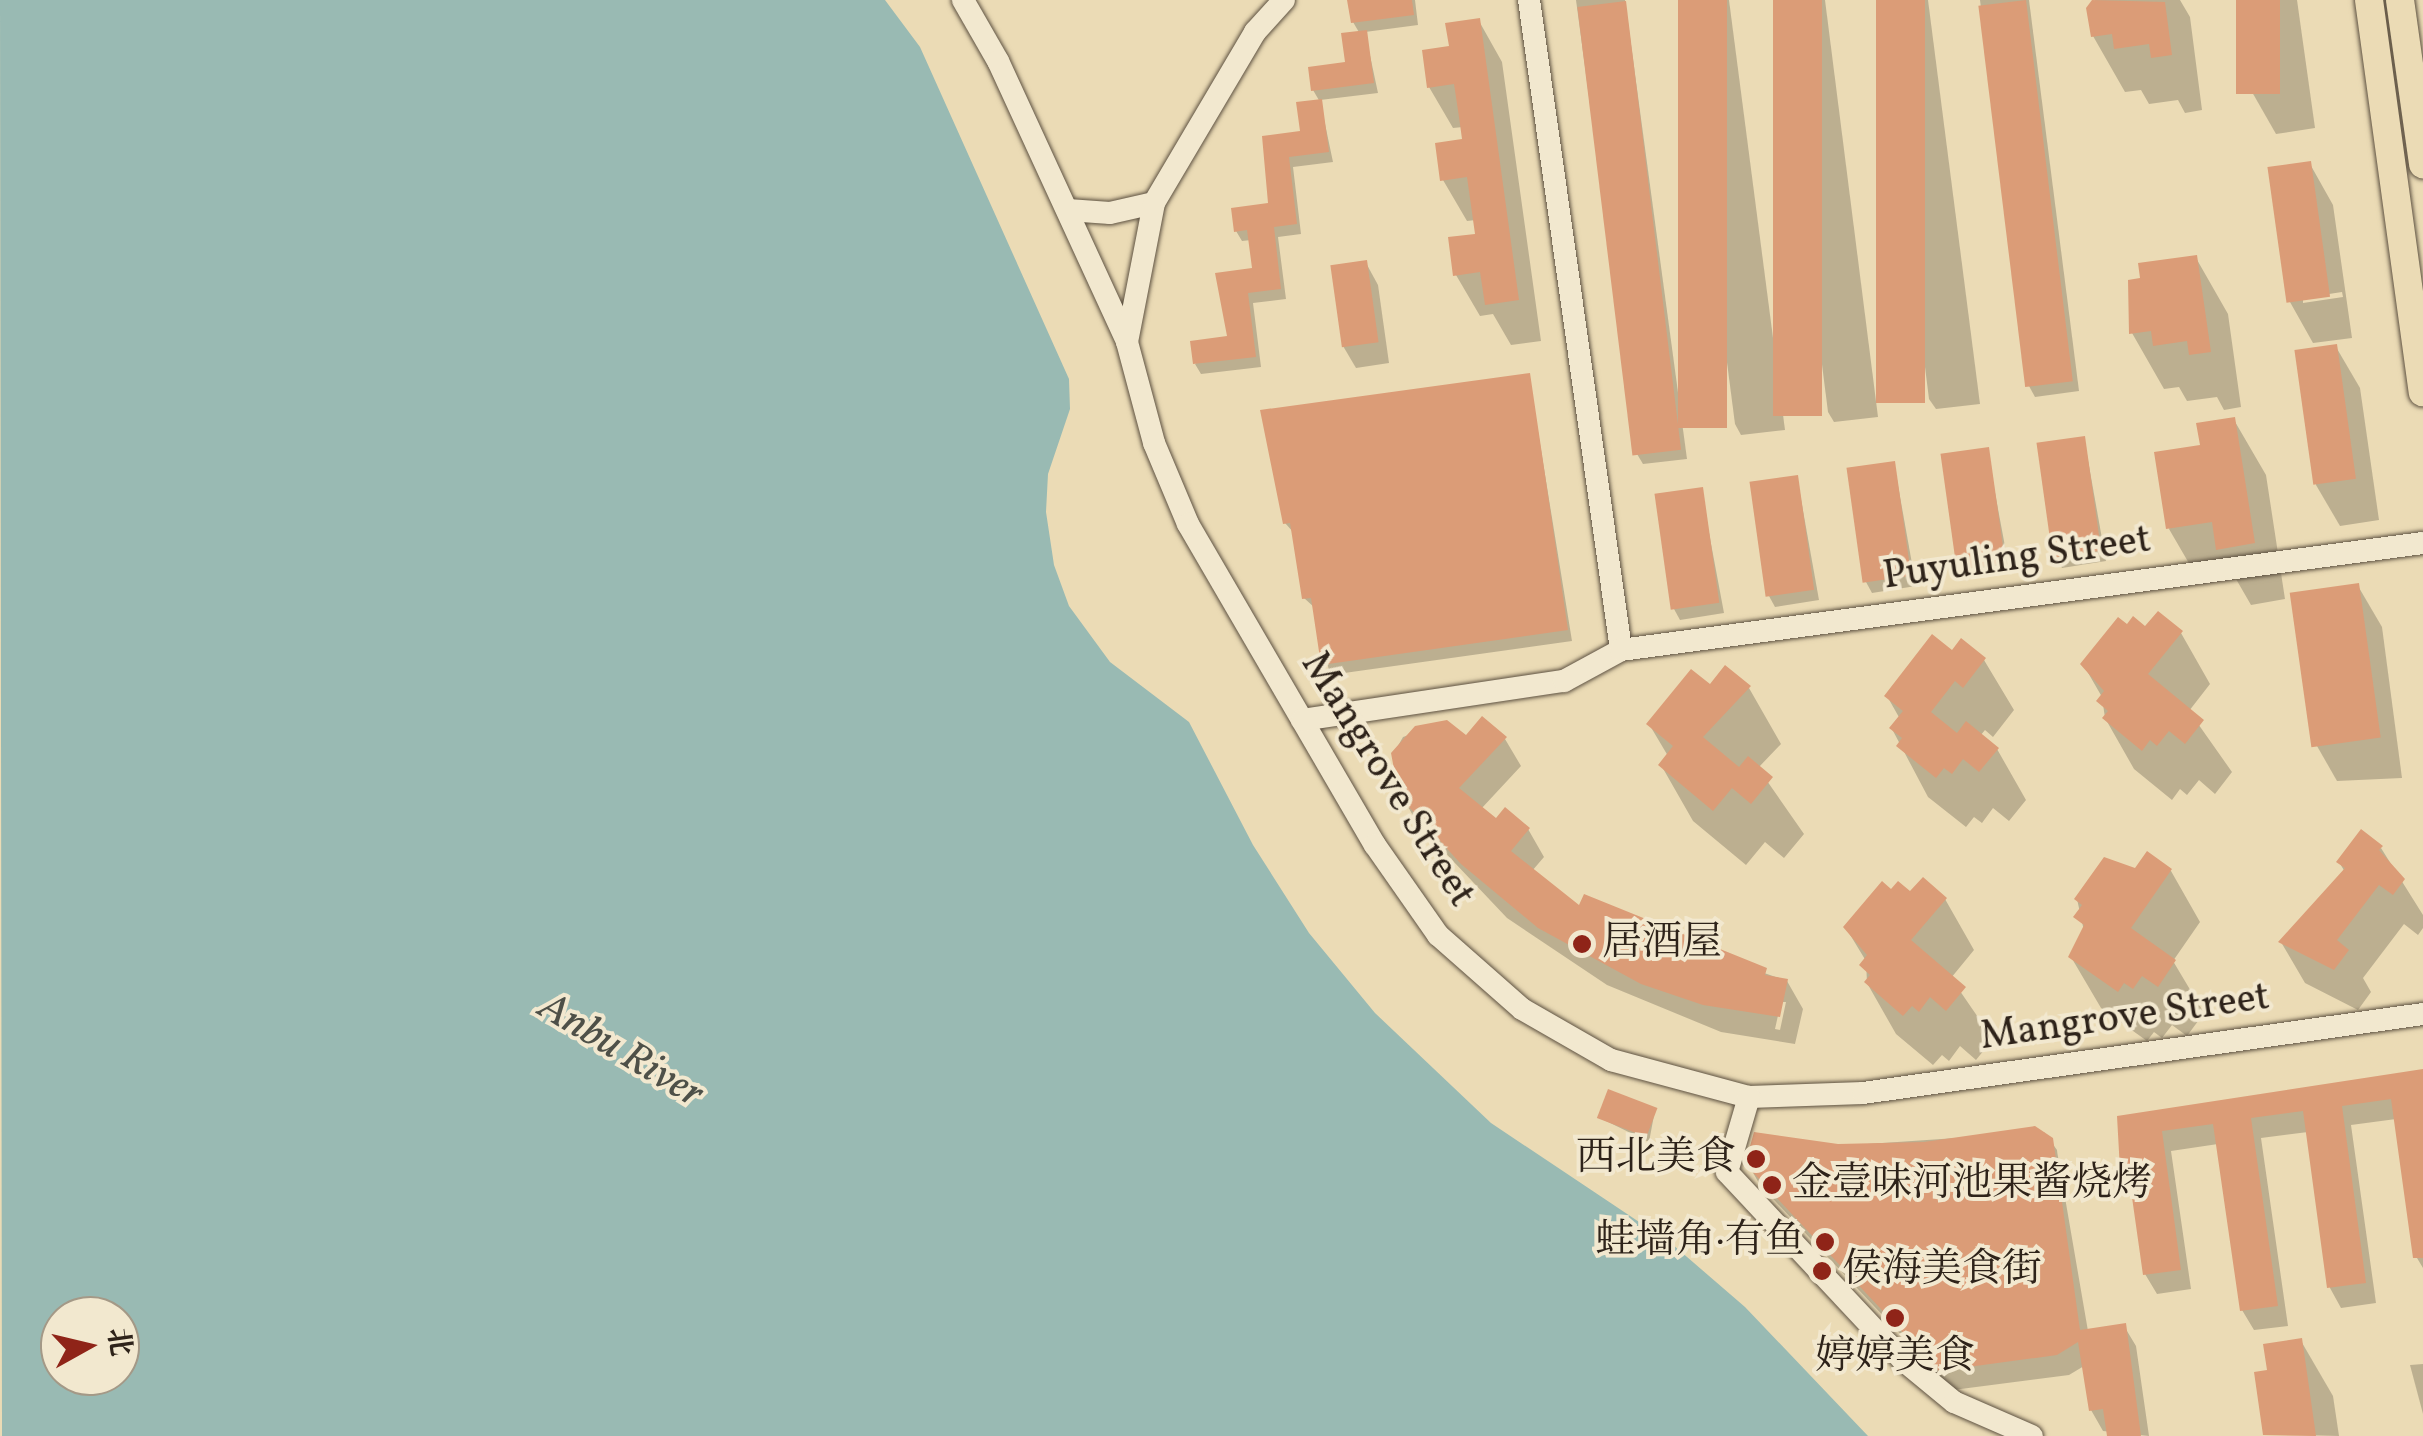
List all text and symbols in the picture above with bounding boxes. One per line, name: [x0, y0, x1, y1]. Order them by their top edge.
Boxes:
street label: Puyuling Street: [1880, 516, 2154, 602]
street label: Mangrove Street: [1289, 644, 1485, 916]
place label: 居酒屋: [1602, 920, 1722, 968]
marker: 居酒屋: [1571, 933, 1593, 955]
street label: Mangrove Street: [1977, 974, 2273, 1062]
water label: Anbu River: [528, 983, 712, 1121]
place label: 西北美食: [1576, 1135, 1736, 1183]
marker: 西北美食: [1745, 1148, 1767, 1170]
place label: 金壹味河池果酱烧烤: [1792, 1161, 2152, 1209]
marker: 金壹味河池果酱烧烤: [1761, 1174, 1783, 1196]
place label: 蛙墙角·有鱼: [1596, 1218, 1805, 1266]
marker: 蛙墙角·有鱼: [1814, 1231, 1836, 1253]
place label: 侯海美食街: [1842, 1247, 2042, 1295]
marker: 侯海美食街: [1811, 1260, 1833, 1282]
north arrow: [40, 1296, 140, 1396]
marker: 婷婷美食: [1884, 1307, 1906, 1329]
text: 北: [97, 1325, 139, 1359]
place label: 婷婷美食: [1815, 1334, 1975, 1382]

